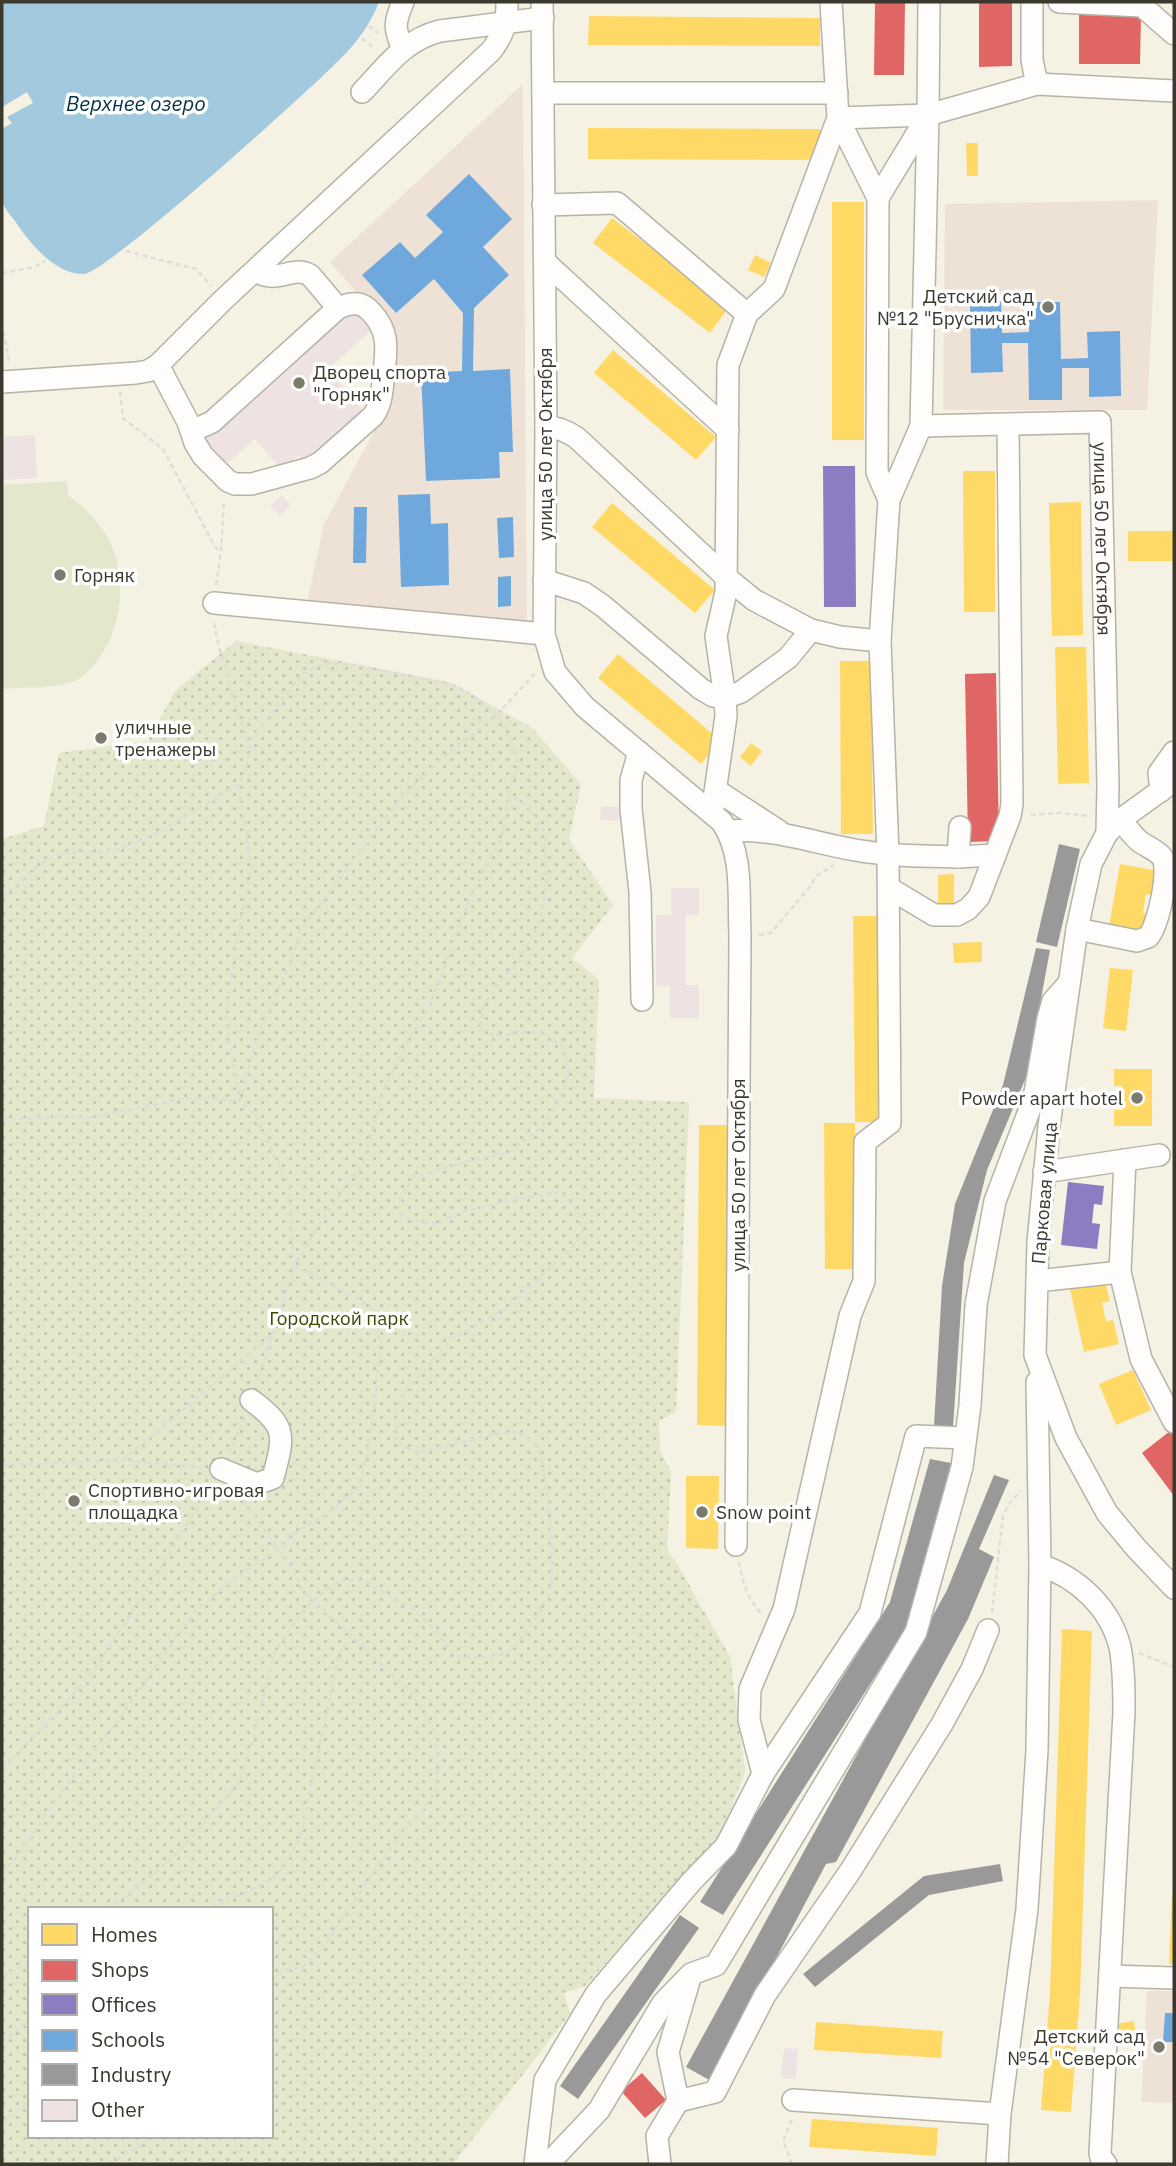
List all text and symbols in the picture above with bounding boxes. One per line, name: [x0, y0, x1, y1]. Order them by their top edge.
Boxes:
water label: Верхнее озеро: [66, 89, 206, 117]
place label: Детский сад №12 "Брусничка": [877, 284, 1034, 330]
marker: Детский сад №12 "Брусничка": [1040, 299, 1056, 315]
street label: улица 50 лет Октября: [533, 347, 557, 541]
place label: Дворец спорта "Горняк": [313, 360, 446, 406]
marker: Дворец спорта "Горняк": [291, 375, 307, 391]
street label: улица 50 лет Октября: [1088, 442, 1117, 636]
place label: Горняк: [74, 563, 135, 587]
marker: Горняк: [52, 567, 68, 583]
place label: уличные тренажеры: [115, 715, 216, 761]
marker: уличные тренажеры: [93, 730, 109, 746]
street label: улица 50 лет Октября: [726, 1078, 750, 1272]
place label: Powder apart hotel: [961, 1086, 1123, 1110]
marker: Powder apart hotel: [1129, 1090, 1145, 1106]
street label: Парковая улица: [1026, 1121, 1062, 1265]
park label: Городской парк: [269, 1306, 409, 1330]
place label: Спортивно-игровая площадка: [88, 1478, 264, 1524]
marker: Спортивно-игровая площадка: [66, 1493, 82, 1509]
place label: Snow point: [716, 1500, 811, 1524]
marker: Snow point: [694, 1504, 710, 1520]
legend: [28, 1907, 273, 2138]
text: Homes: [91, 1920, 158, 1948]
text: Shops: [91, 1955, 149, 1983]
text: Offices: [91, 1990, 157, 2018]
place label: Детский сад №54 "Северок": [1007, 2024, 1145, 2070]
text: Schools: [91, 2025, 165, 2053]
marker: Детский сад №54 "Северок": [1151, 2039, 1167, 2055]
text: Industry: [91, 2060, 172, 2088]
text: Other: [91, 2095, 145, 2123]

